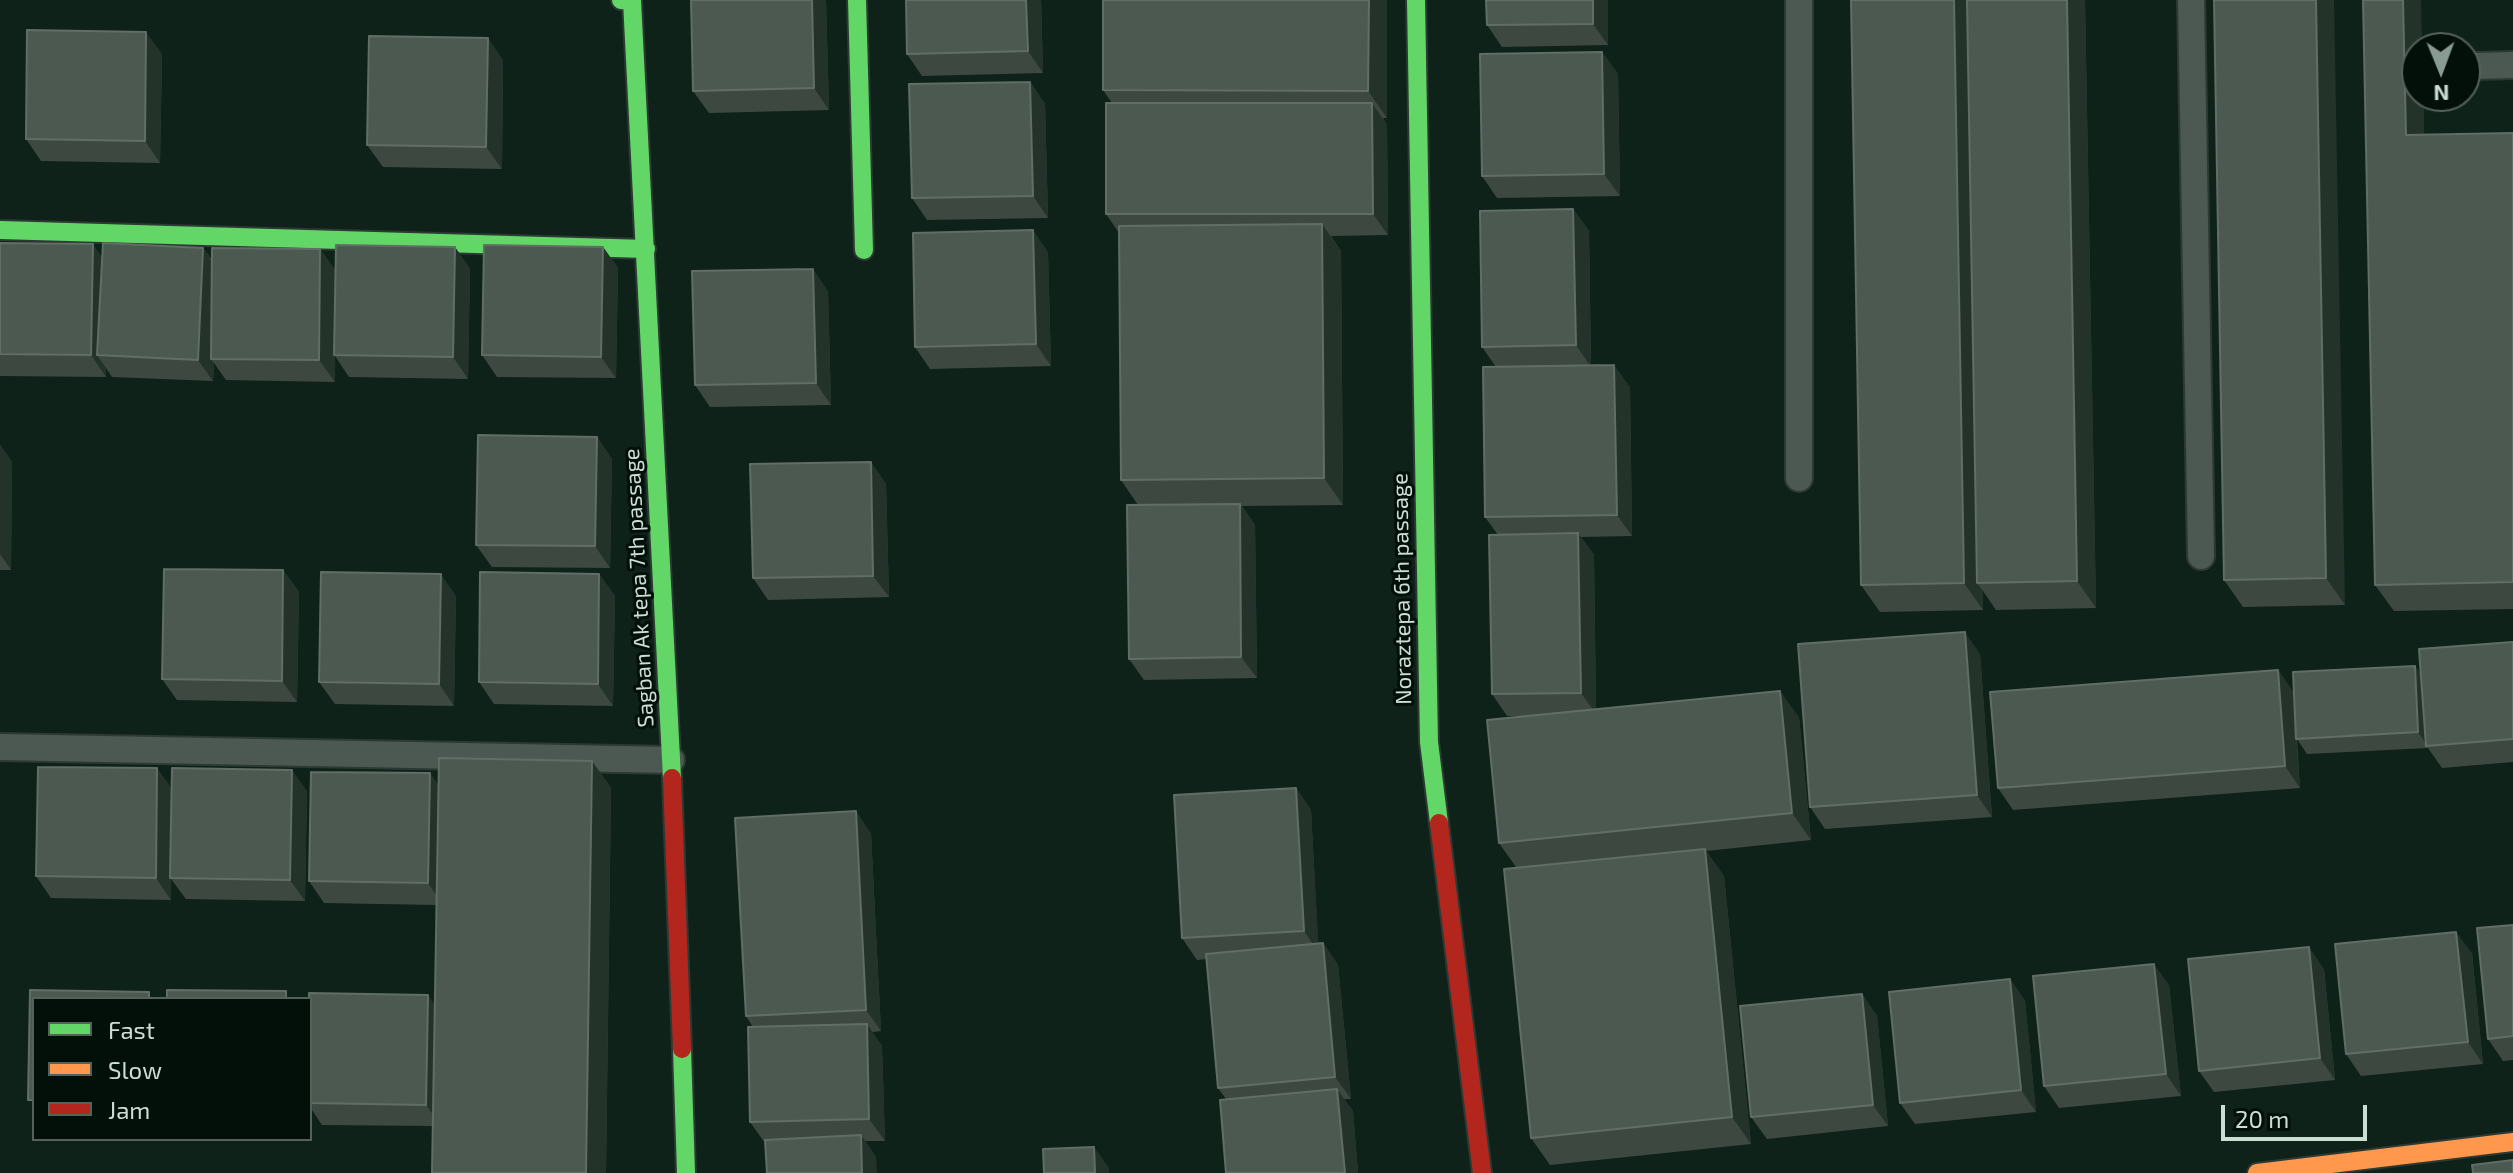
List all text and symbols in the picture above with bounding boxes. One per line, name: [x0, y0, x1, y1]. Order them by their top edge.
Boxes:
north arrow: [2401, 32, 2481, 112]
text: N: [2433, 81, 2450, 107]
street label: Sagban Ak tepa 7th passage: [619, 448, 659, 728]
street label: Noraztepa 6th passage: [1387, 473, 1417, 705]
legend: [32, 997, 312, 1141]
text: Fast: [108, 1015, 155, 1044]
text: Slow: [108, 1055, 162, 1084]
scale bar: [2225, 1089, 2371, 1139]
text: Jam: [108, 1095, 150, 1124]
text: 20 m: [2235, 1104, 2289, 1133]

